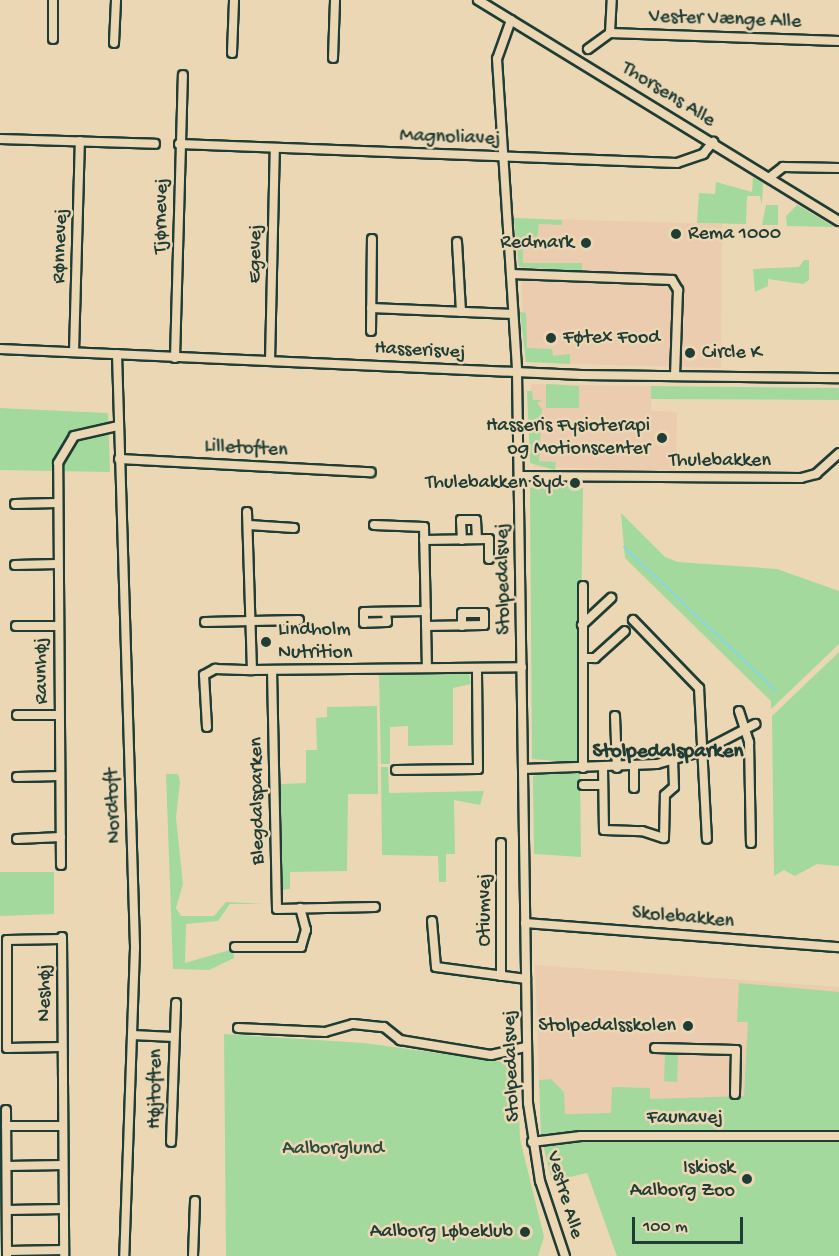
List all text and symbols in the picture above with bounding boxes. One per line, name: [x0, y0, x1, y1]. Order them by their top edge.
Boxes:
street label: Vester Vænge Alle: [648, 5, 802, 35]
street label: Thorsens Alle: [617, 57, 719, 133]
street label: Magnoliavej: [399, 124, 501, 152]
street label: Tjørnevej: [149, 178, 175, 254]
street label: Rønnevej: [48, 208, 74, 284]
place label: Rema 1000: [688, 222, 781, 246]
street label: Egevej: [243, 224, 269, 284]
marker: Rema 1000: [669, 227, 683, 241]
place label: Redmark: [500, 231, 574, 255]
marker: Redmark: [579, 236, 593, 250]
place label: Føtex Food: [563, 326, 660, 350]
marker: Føtex Food: [544, 331, 558, 345]
street label: Hasserisvej: [374, 337, 466, 365]
place label: Circle K: [702, 341, 762, 365]
marker: Circle K: [683, 346, 697, 360]
place label: Hasseris Fysioterapi og Motionscenter: [486, 414, 650, 461]
marker: Hasseris Fysioterapi og Motionscenter: [655, 431, 669, 445]
street label: Lilletoften: [204, 435, 288, 463]
street label: Thulebakken: [669, 449, 771, 473]
place label: Thulebakken Syd: [426, 471, 563, 495]
marker: Thulebakken Syd: [568, 476, 582, 490]
street label: Stolpedalsvej: [491, 523, 517, 635]
place label: Lindholm Nutrition: [278, 618, 352, 665]
marker: Lindholm Nutrition: [259, 635, 273, 649]
street label: Ravnhøj: [29, 637, 55, 705]
street label: Blegdalsparken: [245, 737, 271, 865]
district label: Stolpedalsparken: [593, 740, 743, 766]
street label: Nordtoft: [101, 768, 127, 844]
street label: Otiumvej: [473, 873, 497, 947]
street label: Skolebakken: [631, 902, 735, 934]
street label: Neshøj: [33, 964, 57, 1022]
street label: Stolpedalsvej: [498, 1010, 526, 1122]
place label: Stolpedalsskolen: [538, 1014, 676, 1038]
marker: Stolpedalsskolen: [681, 1019, 695, 1033]
street label: Højtoften: [143, 1049, 169, 1129]
street label: Faunavej: [647, 1106, 723, 1130]
park label: Aalborglund: [282, 1137, 384, 1161]
street label: Vestre Alle: [540, 1148, 588, 1242]
place label: Iskiosk Aalborg Zoo: [630, 1156, 735, 1203]
marker: Iskiosk Aalborg Zoo: [740, 1172, 754, 1186]
scale bar: [635, 1205, 746, 1243]
text: 100 m: [643, 1217, 688, 1238]
place label: Aalborg Løbeklub: [370, 1220, 513, 1244]
marker: Aalborg Løbeklub: [518, 1225, 532, 1239]

